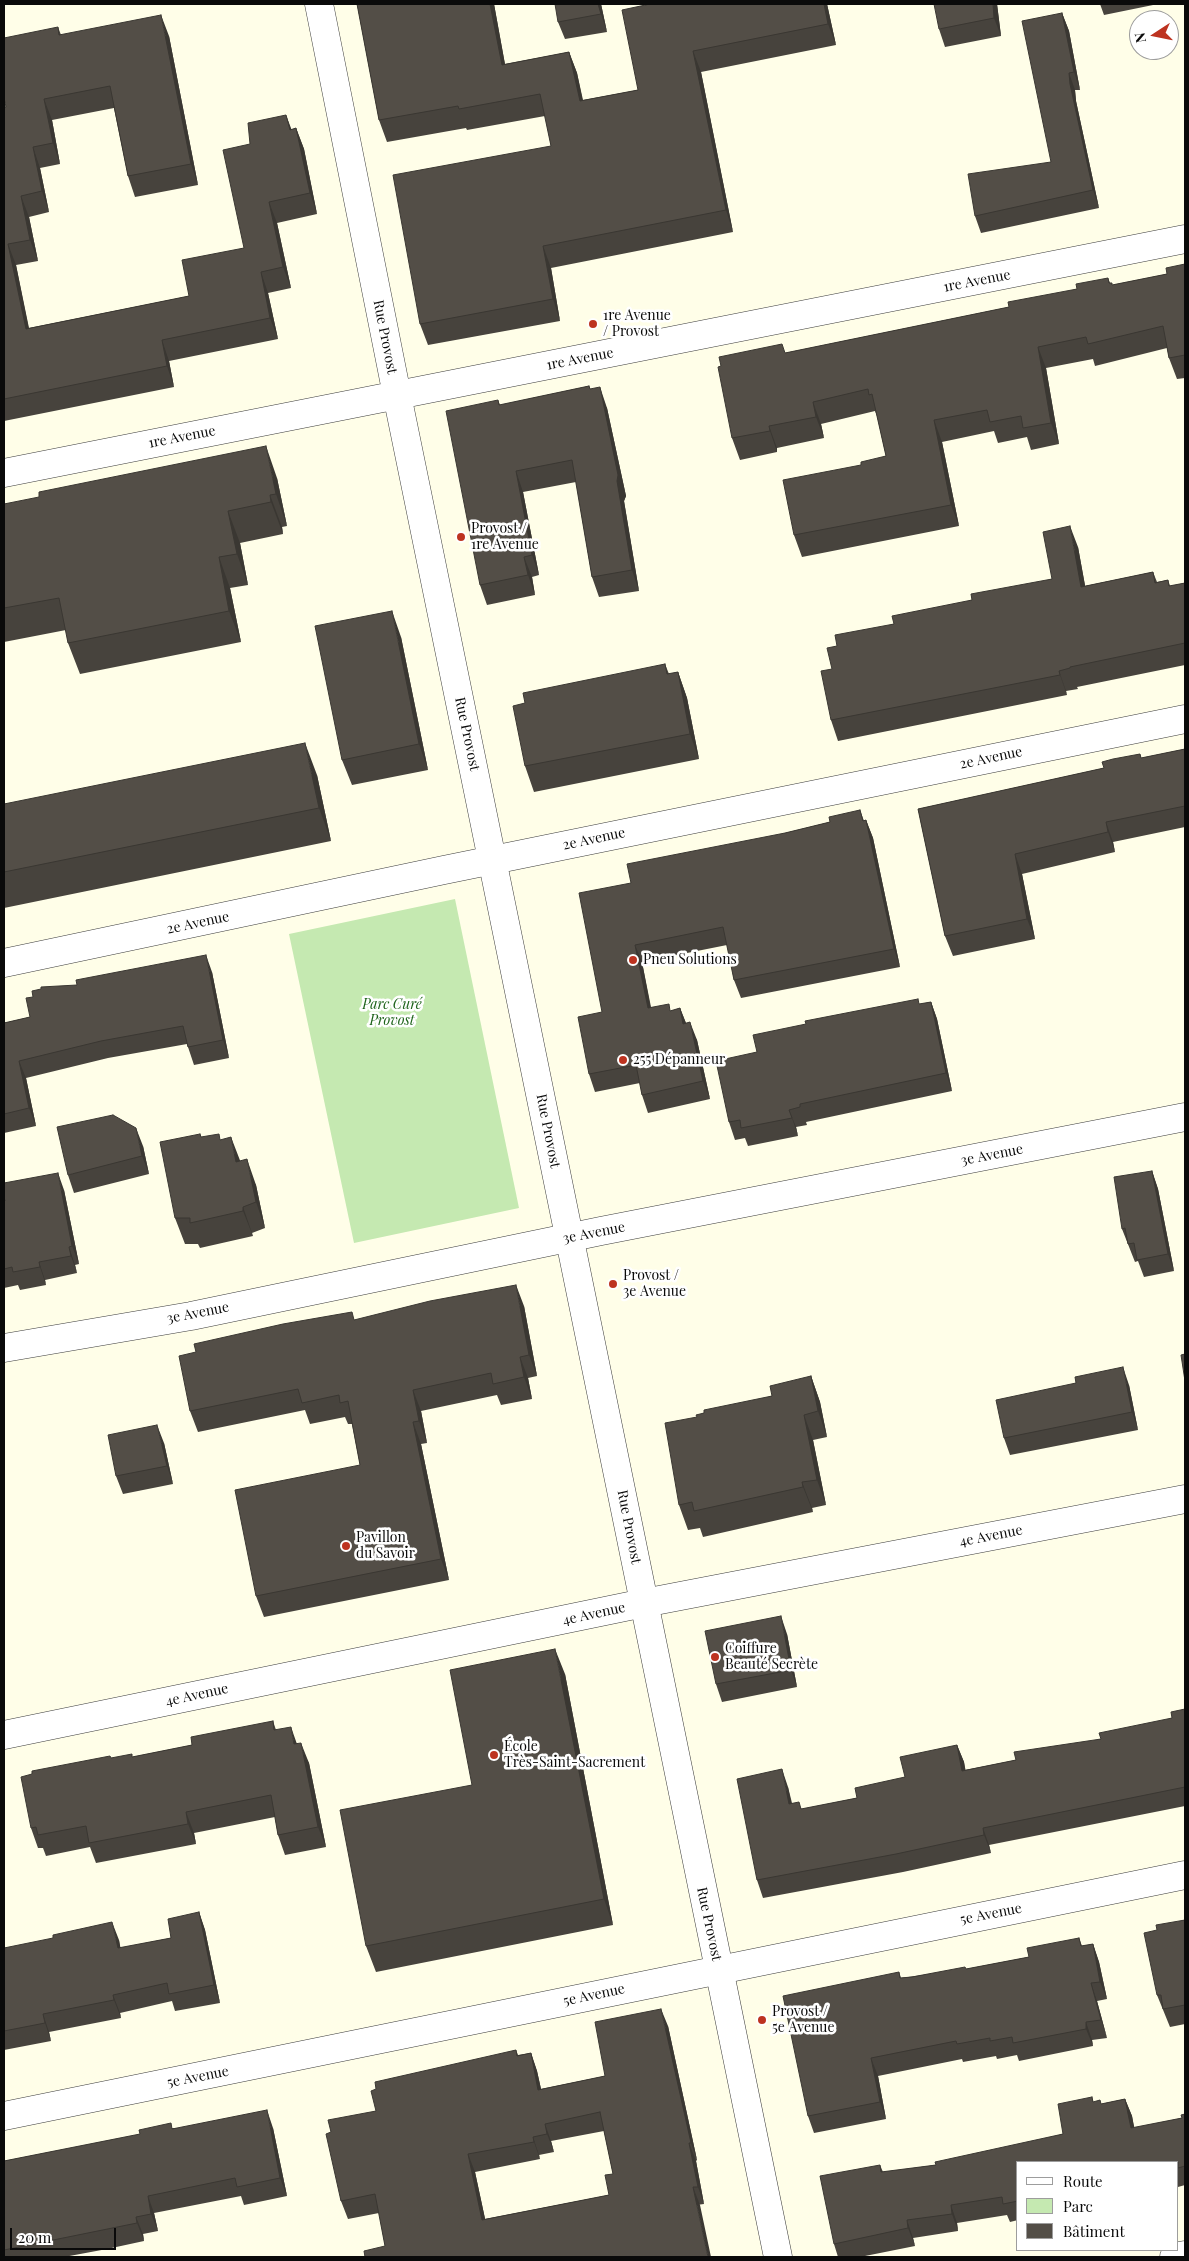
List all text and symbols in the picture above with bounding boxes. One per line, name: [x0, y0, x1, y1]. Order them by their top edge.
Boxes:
north arrow: [1129, 10, 1179, 60]
text: N: [1129, 31, 1150, 45]
street label: 1re Avenue: [942, 266, 1012, 296]
street label: Rue Provost: [370, 299, 400, 375]
place label: 1re Avenue / Provost: [603, 308, 671, 341]
marker: 1re Avenue / Provost: [587, 318, 599, 330]
street label: 1re Avenue: [545, 344, 615, 374]
street label: 1re Avenue: [147, 422, 217, 452]
place label: Provost / 1re Avenue: [471, 521, 539, 554]
marker: Provost / 1re Avenue: [455, 531, 467, 543]
street label: Rue Provost: [451, 696, 483, 772]
street label: 2e Avenue: [958, 743, 1024, 773]
street label: 2e Avenue: [561, 824, 627, 854]
street label: 2e Avenue: [165, 908, 231, 938]
place label: Pneu Solutions: [643, 952, 737, 968]
marker: Pneu Solutions: [627, 954, 639, 966]
park label: Parc Curé Provost: [362, 997, 422, 1030]
place label: 255 Dépanneur: [633, 1052, 725, 1068]
marker: 255 Dépanneur: [617, 1054, 629, 1066]
street label: Rue Provost: [533, 1093, 563, 1169]
street label: 3e Avenue: [959, 1141, 1025, 1169]
street label: 3e Avenue: [561, 1219, 627, 1247]
place label: Provost / 3e Avenue: [623, 1268, 686, 1300]
marker: Provost / 3e Avenue: [607, 1278, 619, 1290]
street label: 3e Avenue: [165, 1299, 231, 1327]
street label: Rue Provost: [614, 1489, 644, 1565]
street label: 4e Avenue: [958, 1522, 1024, 1550]
place label: Pavillon du Savoir: [356, 1530, 415, 1562]
marker: Pavillon du Savoir: [340, 1540, 352, 1552]
street label: 4e Avenue: [561, 1599, 627, 1629]
place label: Coiffure Beauté Secrète: [725, 1641, 818, 1674]
marker: Coiffure Beauté Secrète: [709, 1651, 721, 1663]
street label: 4e Avenue: [164, 1680, 230, 1710]
place label: École Très-Saint-Sacrement: [504, 1739, 645, 1771]
marker: École Très-Saint-Sacrement: [488, 1749, 500, 1761]
street label: Rue Provost: [693, 1886, 725, 1962]
street label: 5e Avenue: [959, 1900, 1023, 1928]
street label: 5e Avenue: [562, 1980, 626, 2010]
place label: Provost / 5e Avenue: [772, 2004, 835, 2036]
marker: Provost / 5e Avenue: [756, 2014, 768, 2026]
street label: 5e Avenue: [166, 2063, 230, 2091]
legend: [1016, 2161, 1179, 2251]
text: Route: [1063, 2171, 1103, 2191]
text: Parc: [1063, 2196, 1093, 2216]
scale bar: [12, 2218, 119, 2250]
text: Bâtiment: [1063, 2221, 1125, 2241]
text: 20 m: [18, 2227, 51, 2247]

